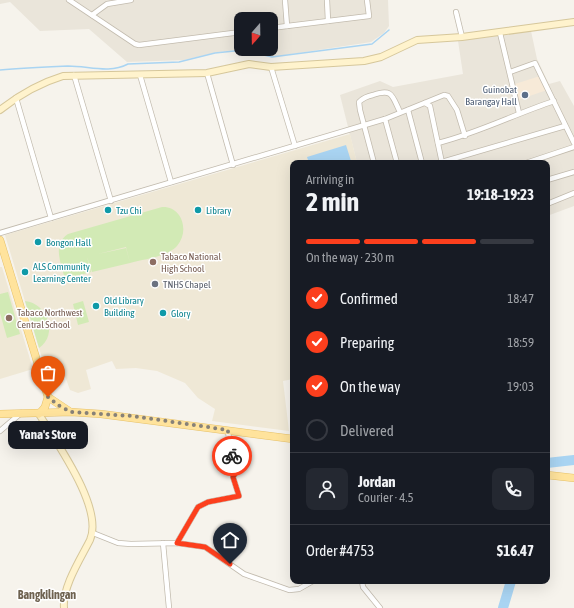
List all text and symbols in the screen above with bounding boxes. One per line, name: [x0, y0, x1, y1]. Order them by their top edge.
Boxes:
north arrow: [234, 12, 278, 56]
map controls: [234, 12, 278, 56]
place label: Guinobat Barangay Hall: [465, 84, 517, 107]
marker: Guinobat Barangay Hall: [520, 90, 530, 100]
text: Arriving in: [306, 172, 354, 187]
text: 19:18–19:23: [467, 186, 534, 203]
text: 2 min: [306, 187, 359, 217]
marker: Tzu Chi: [103, 205, 113, 215]
place label: Tzu Chi: [116, 205, 141, 216]
marker: Library: [193, 205, 203, 215]
place label: Library: [206, 205, 231, 216]
marker: Bongon Hall: [33, 237, 43, 247]
place label: Bongon Hall: [46, 237, 91, 248]
text: On the way · 230 m: [306, 250, 394, 265]
place label: Tabaco National High School: [161, 251, 221, 274]
marker: Tabaco National High School: [148, 257, 158, 267]
place label: ALS Community Learning Center: [33, 261, 92, 284]
marker: ALS Community Learning Center: [20, 267, 30, 277]
marker: TNHS Chapel: [150, 279, 160, 289]
place label: TNHS Chapel: [163, 279, 211, 290]
icon: check: [306, 287, 328, 309]
text: Confirmed: [340, 290, 398, 307]
text: 18:47: [507, 291, 534, 306]
place label: Old Library Building: [104, 295, 144, 318]
marker: Old Library Building: [91, 301, 101, 311]
place label: Tabaco Northwest Central School: [17, 307, 83, 330]
marker: Glory: [158, 308, 168, 318]
place label: Glory: [171, 308, 191, 319]
marker: Tabaco Northwest Central School: [4, 313, 14, 323]
icon: check: [306, 331, 328, 353]
text: Preparing: [340, 334, 394, 351]
text: 18:59: [507, 335, 534, 350]
pin: [31, 356, 65, 397]
icon: bag: [37, 362, 59, 384]
icon: check: [306, 375, 328, 397]
text: On the way: [340, 378, 401, 395]
text: 19:03: [507, 379, 534, 394]
callout: Yana's Store: [8, 421, 88, 449]
text: Delivered: [340, 422, 394, 439]
text: Yana's Store: [20, 427, 76, 442]
courier: [212, 436, 252, 476]
icon: bike: [221, 445, 243, 467]
button: person: [306, 468, 348, 510]
button: phone: [492, 468, 534, 510]
text: Jordan: [358, 473, 396, 490]
text: Courier · 4.5: [358, 490, 414, 505]
pin: [213, 523, 247, 564]
icon: home: [219, 529, 241, 551]
text: Order #4753: [306, 542, 374, 559]
text: $16.47: [497, 542, 534, 559]
district label: Bangkilingan: [18, 588, 76, 602]

